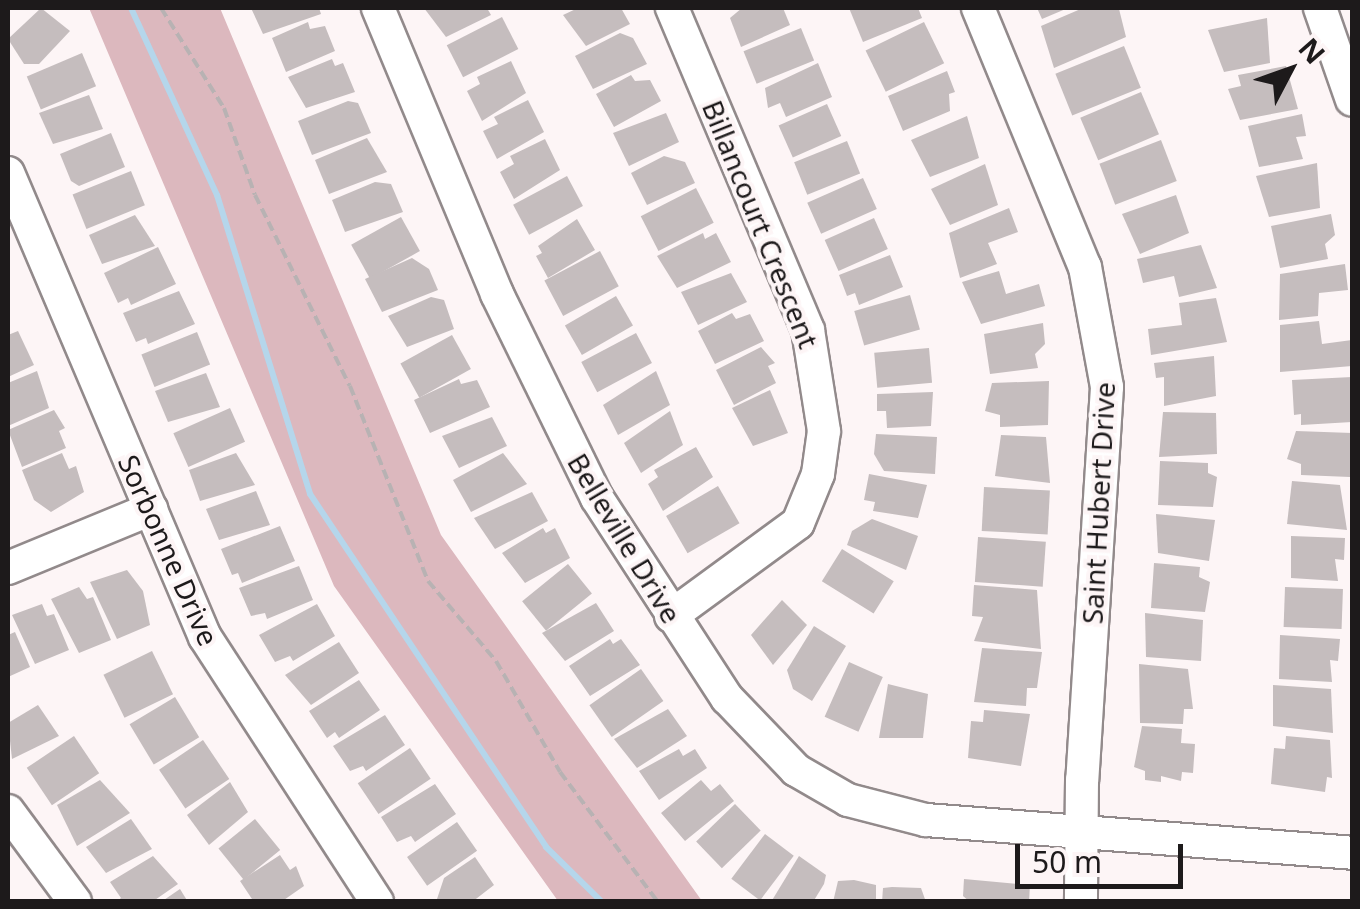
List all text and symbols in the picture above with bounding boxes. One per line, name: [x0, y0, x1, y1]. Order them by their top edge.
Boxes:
north arrow: [1240, 20, 1340, 120]
text: N: [1291, 29, 1334, 71]
street label: Billancourt Crescent: [696, 95, 826, 353]
street label: Saint Hubert Drive: [1075, 381, 1121, 625]
street label: Belleville Drive: [561, 447, 689, 629]
street label: Sorbonne Drive: [112, 450, 226, 650]
scale bar: [1020, 824, 1188, 886]
text: 50 m: [1032, 841, 1102, 882]

